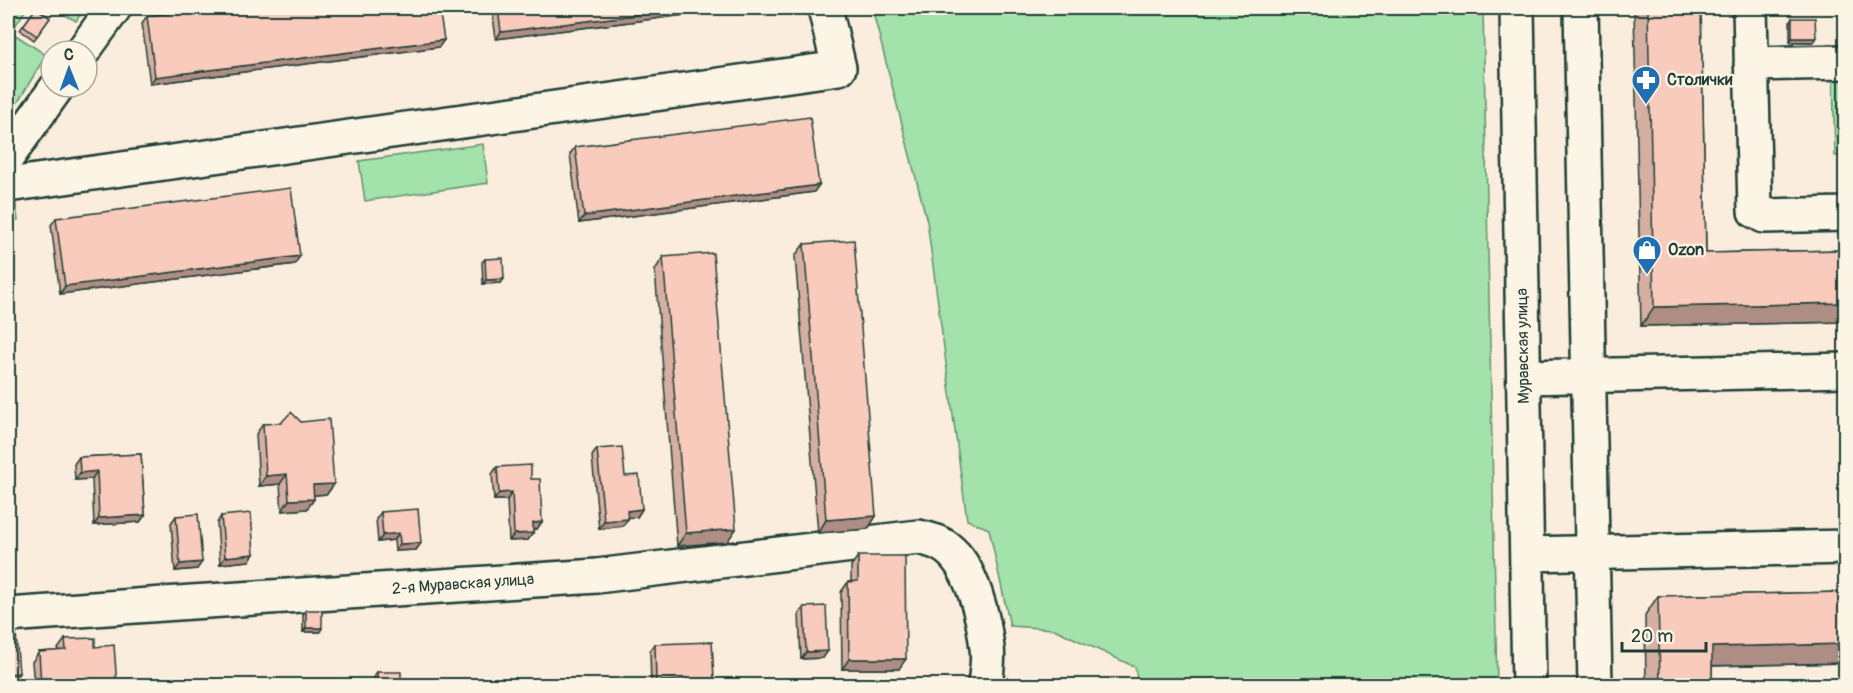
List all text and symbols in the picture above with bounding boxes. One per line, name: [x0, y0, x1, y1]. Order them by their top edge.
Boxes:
north arrow: [39, 39, 99, 99]
text: С: [64, 45, 74, 65]
pharmacy icon: Столички: [1630, 64, 1662, 106]
place label: Столички: [1667, 70, 1733, 90]
shop icon: Ozon: [1631, 234, 1663, 276]
place label: Ozon: [1668, 240, 1704, 260]
street label: Муравская улица: [1512, 288, 1534, 404]
street label: 2-я Муравская улица: [391, 569, 535, 599]
scale bar: [1622, 615, 1706, 653]
text: 20 m: [1631, 625, 1673, 648]

